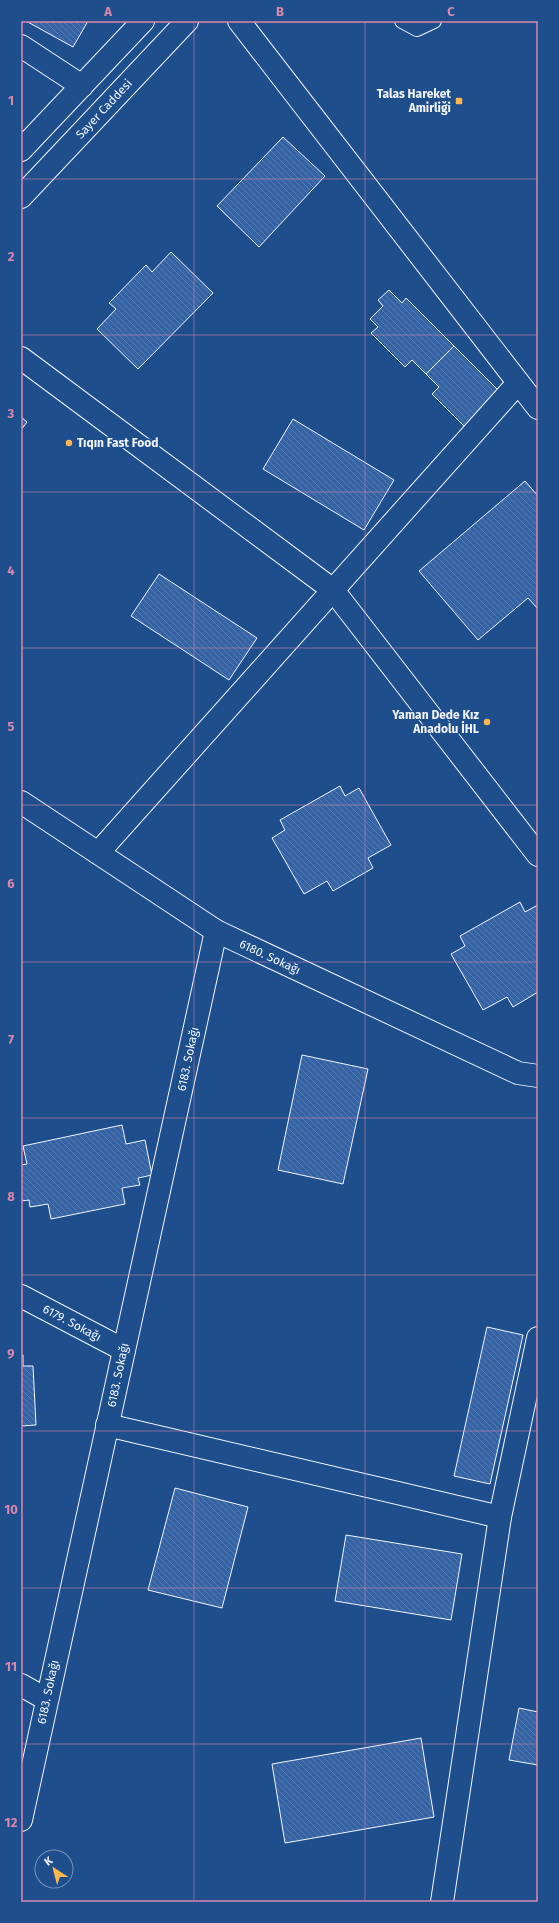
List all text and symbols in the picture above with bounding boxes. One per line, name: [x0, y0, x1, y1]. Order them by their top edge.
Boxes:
text: A: [103, 4, 112, 19]
text: B: [276, 4, 284, 19]
text: C: [447, 4, 455, 19]
street label: Sayer Caddesi: [73, 76, 135, 142]
place label: Talas Hareket Amirliği: [377, 87, 451, 115]
text: 1: [8, 93, 14, 108]
marker: Talas Hareket Amirliği: [454, 96, 464, 106]
text: 2: [8, 249, 15, 264]
text: 3: [7, 406, 15, 421]
place label: Tıqın Fast Food: [77, 436, 158, 450]
marker: Tıqın Fast Food: [64, 438, 74, 448]
text: 4: [7, 563, 15, 578]
place label: Yaman Dede Kız Anadolu İHL: [391, 708, 479, 736]
marker: Yaman Dede Kız Anadolu İHL: [482, 717, 492, 727]
text: 5: [8, 719, 15, 734]
text: 6: [7, 876, 15, 891]
street label: 6180. Sokağı: [237, 937, 303, 977]
street label: 6183. Sokağı: [174, 1026, 202, 1092]
text: 7: [8, 1032, 14, 1047]
text: 8: [7, 1189, 15, 1204]
street label: 6179. Sokağı: [40, 1302, 104, 1344]
street label: 6183. Sokağı: [104, 1342, 132, 1408]
text: 9: [7, 1346, 15, 1361]
text: 10: [4, 1502, 18, 1517]
text: 11: [5, 1659, 17, 1674]
street label: 6183. Sokağı: [34, 1659, 62, 1725]
text: 12: [5, 1815, 18, 1830]
north arrow: [34, 1849, 74, 1889]
text: K: [42, 1853, 56, 1869]

